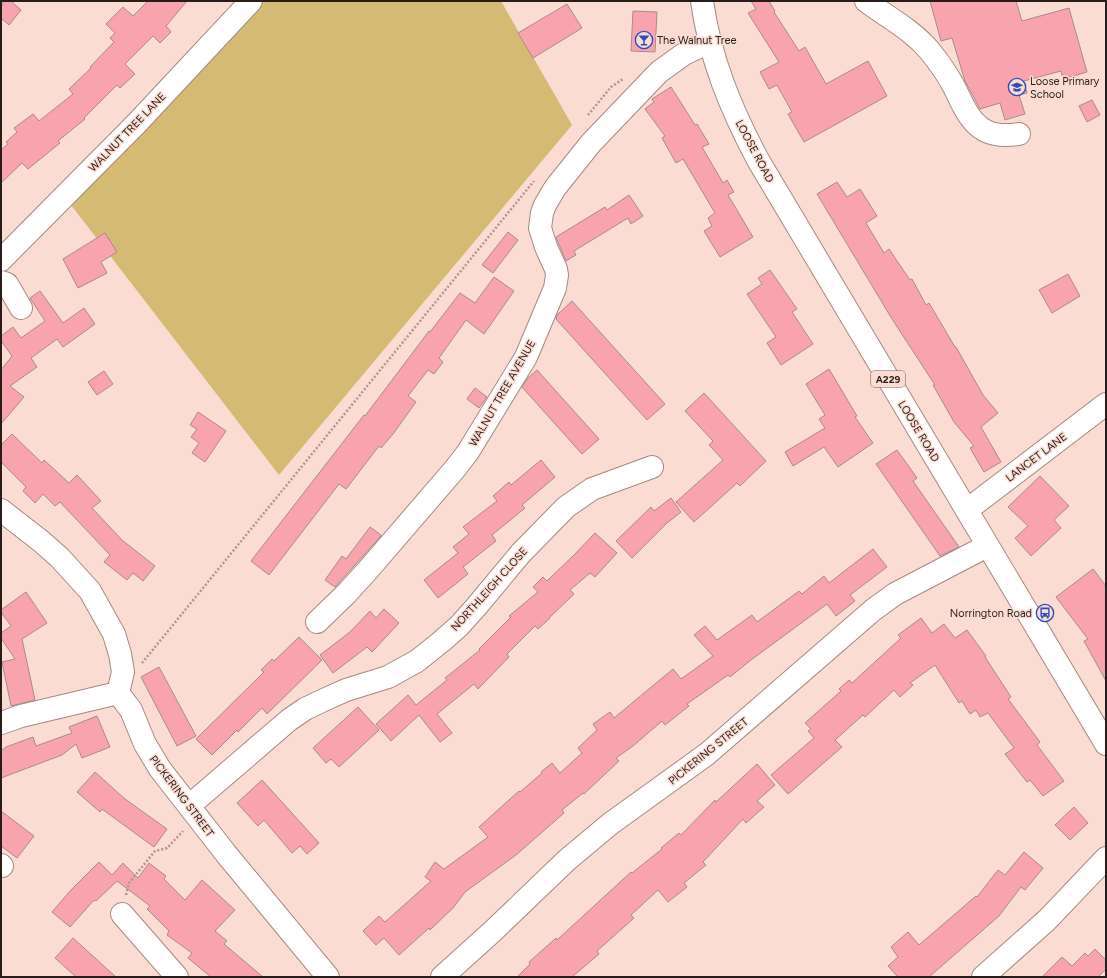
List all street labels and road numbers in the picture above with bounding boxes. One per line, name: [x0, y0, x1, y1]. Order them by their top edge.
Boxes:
street label: WALNUT TREE LANE: [86, 90, 169, 175]
street label: LOOSE ROAD: [733, 118, 777, 185]
street label: WALNUT TREE AVENUE: [467, 338, 538, 449]
road number: A229: [871, 371, 905, 387]
street label: LOOSE ROAD: [895, 398, 942, 465]
street label: LANCET LANE: [1003, 430, 1069, 485]
street label: NORTHLEIGH CLOSE: [448, 545, 530, 634]
street label: PICKERING STREET: [666, 715, 751, 788]
street label: PICKERING STREET: [147, 753, 217, 840]

